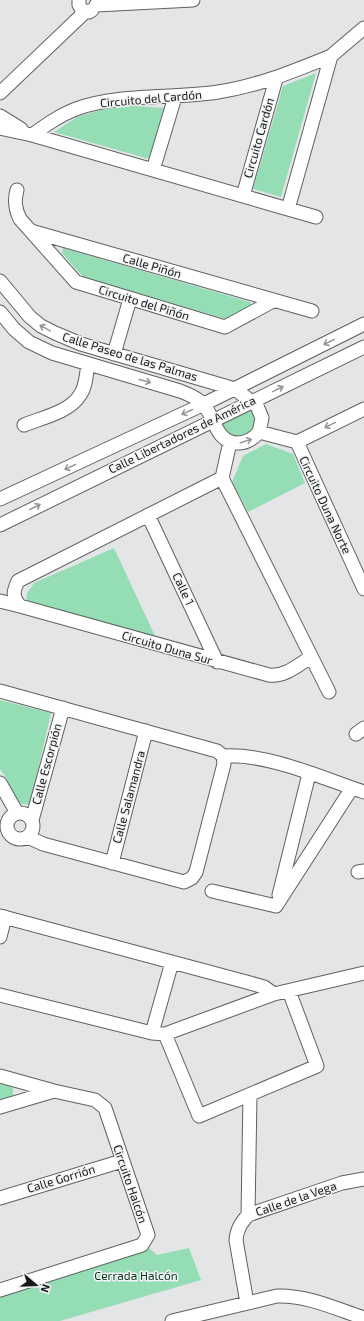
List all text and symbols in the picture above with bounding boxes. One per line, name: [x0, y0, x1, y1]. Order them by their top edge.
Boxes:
street label: Circuito del Cardón: [99, 87, 202, 109]
street label: Circuito Cardón: [240, 96, 276, 180]
street label: Calle Piñón: [121, 250, 183, 280]
street label: Circuito del Piñón: [97, 282, 191, 323]
one-way arrow: [39, 323, 51, 331]
street label: Calle Paseo de las Palmas: [61, 329, 200, 383]
one-way arrow: [323, 339, 335, 346]
one-way arrow: [138, 378, 151, 386]
one-way arrow: [271, 385, 283, 392]
street label: Calle Libertadores de América: [106, 392, 257, 476]
one-way arrow: [182, 409, 194, 416]
one-way arrow: [325, 422, 337, 429]
one-way arrow: [239, 436, 251, 444]
street label: Circuito Duna Norte: [297, 453, 355, 556]
one-way arrow: [64, 464, 76, 471]
one-way arrow: [29, 503, 41, 510]
street label: Calle 1: [170, 570, 198, 607]
street label: Circuito Duna Sur: [120, 627, 214, 667]
street label: Calle Escorpión: [28, 722, 64, 806]
street label: Calle Salamandra: [109, 749, 147, 845]
street label: Circuito Halcón: [111, 1143, 151, 1225]
street label: Calle Gorrión: [25, 1161, 96, 1195]
street label: Calle de la Vega: [253, 1178, 338, 1218]
north arrow: [16, 1265, 56, 1305]
park label: Cerrada Halcón: [94, 1268, 178, 1282]
text: N: [38, 1283, 53, 1294]

